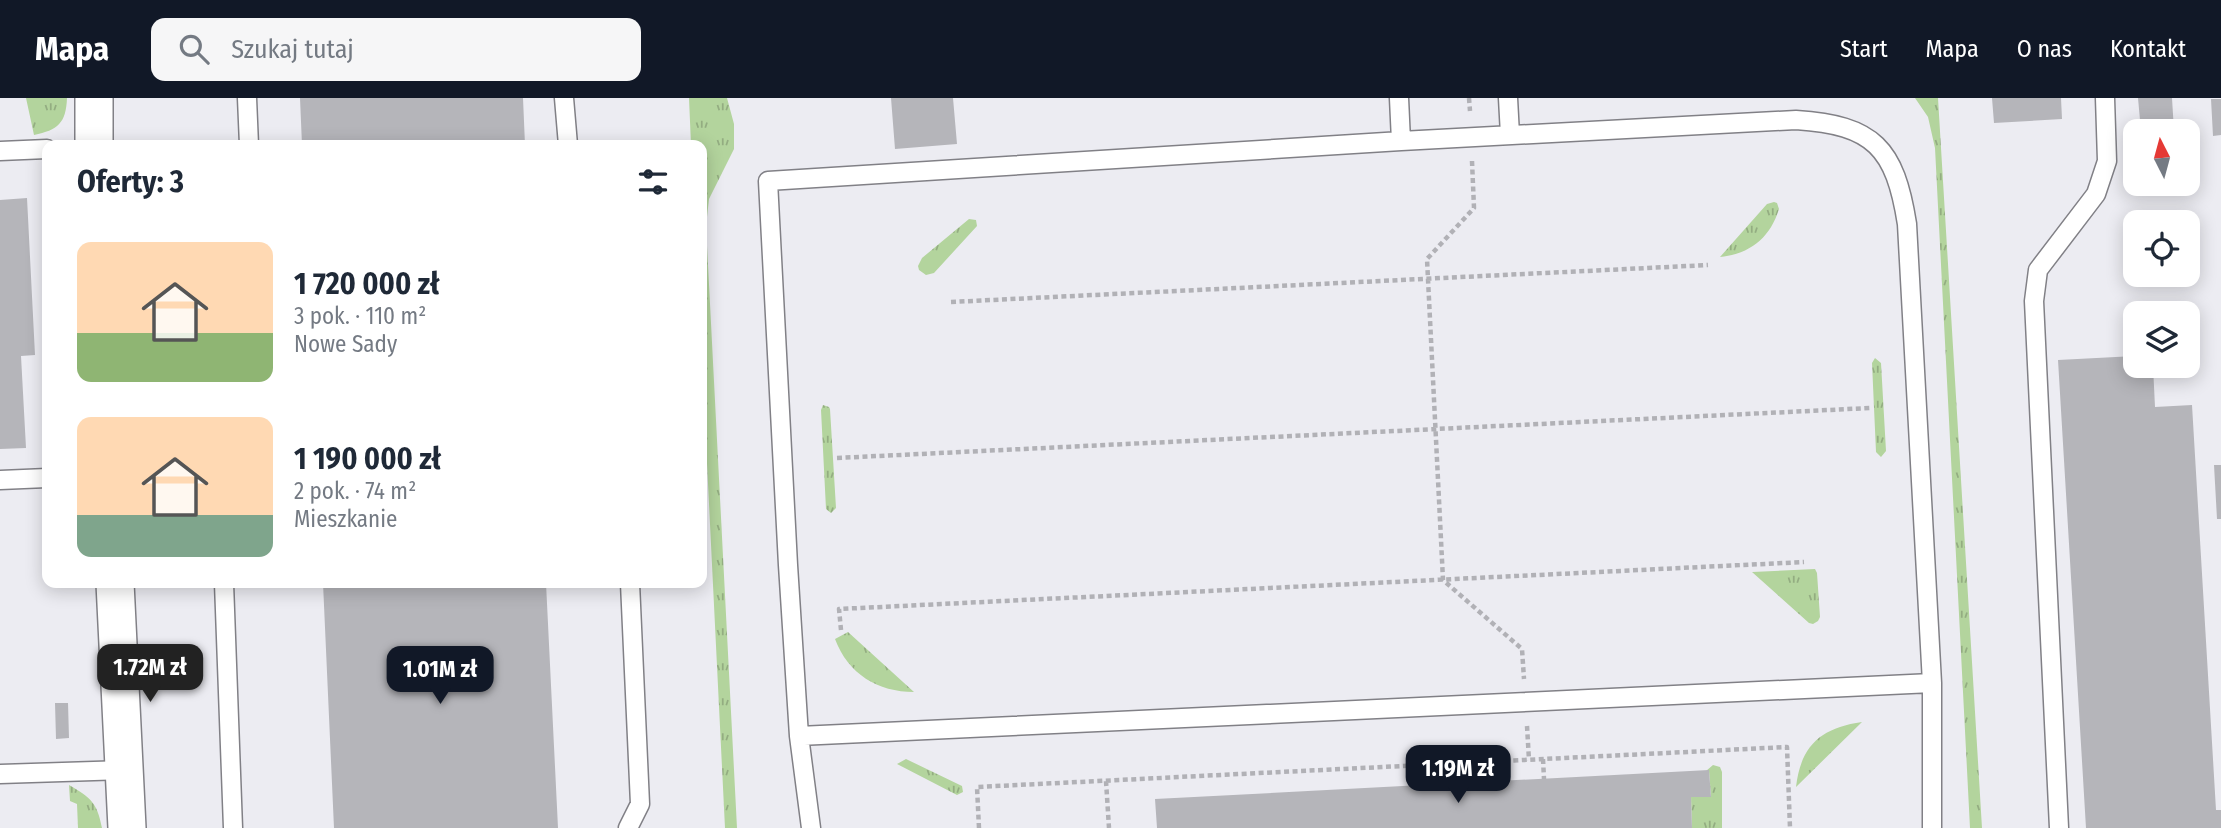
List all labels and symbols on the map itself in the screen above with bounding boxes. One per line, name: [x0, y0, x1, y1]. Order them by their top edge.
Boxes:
north arrow: [2123, 119, 2200, 196]
pin: 1.72M zł: [78, 644, 222, 704]
pin: 1.01M zł: [368, 646, 512, 706]
pin: 1.19M zł: [1386, 746, 1530, 805]

